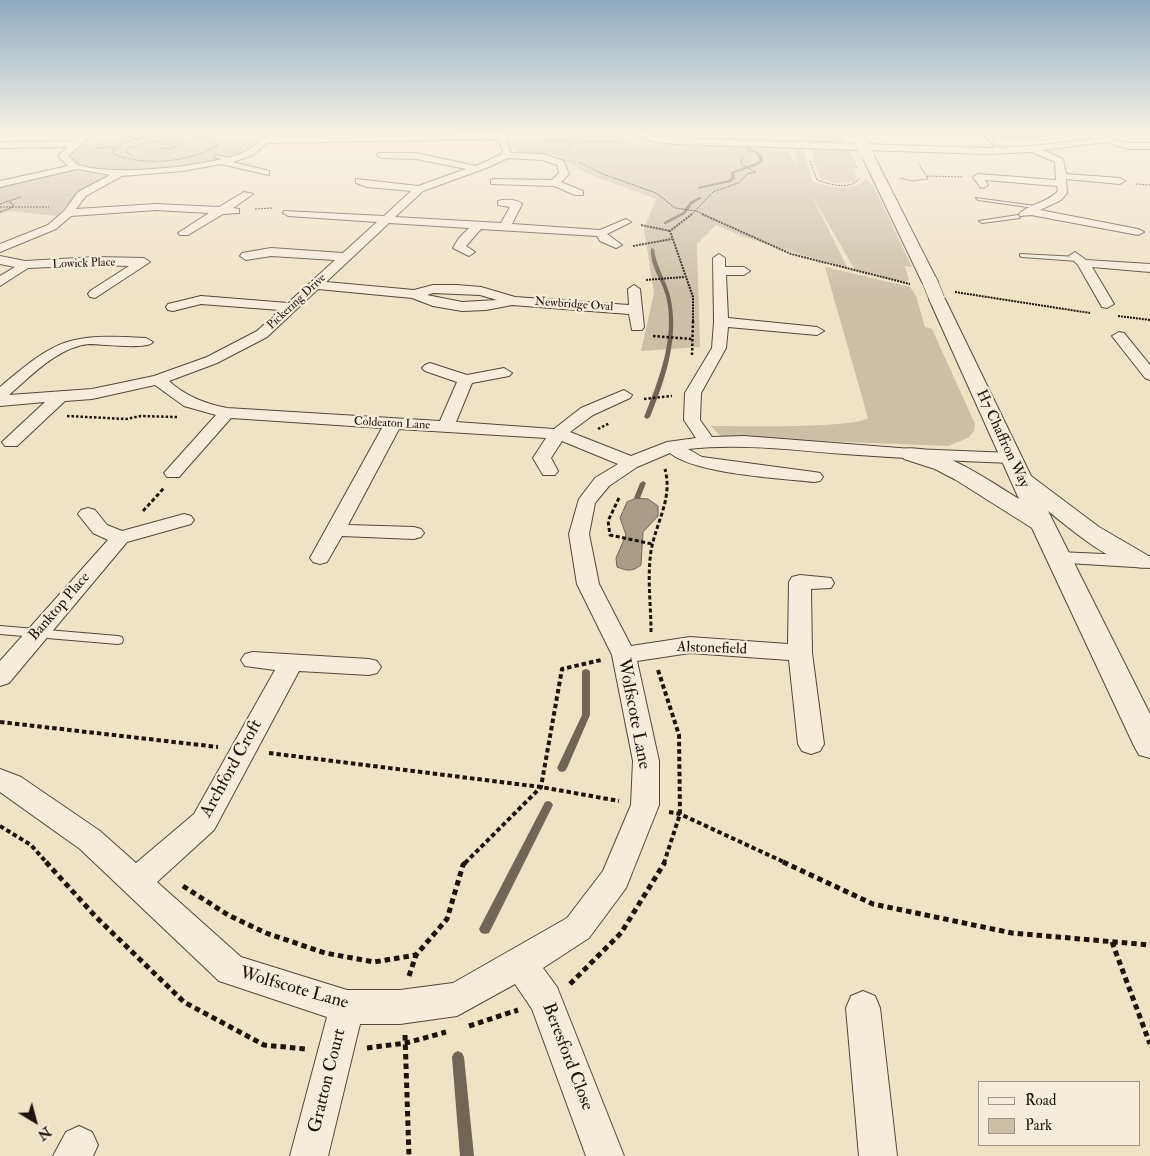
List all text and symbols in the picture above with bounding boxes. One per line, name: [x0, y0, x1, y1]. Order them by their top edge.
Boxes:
street label: Lowick Place: [52, 256, 116, 272]
street label: Pickering Drive: [265, 271, 329, 333]
street label: Newbridge Oval: [534, 295, 614, 315]
street label: H7 Chaffron Way: [971, 387, 1033, 491]
street label: Coldeaton Lane: [353, 415, 431, 433]
street label: Banktop Place: [25, 569, 95, 645]
street label: Alstonefield: [677, 639, 747, 659]
street label: Wolfscote Lane: [612, 657, 654, 771]
street label: Archford Croft: [196, 716, 268, 822]
street label: Wolfscote Lane: [237, 963, 351, 1015]
street label: Beresford Close: [537, 1000, 597, 1114]
street label: Gratton Court: [305, 1027, 351, 1135]
legend: [978, 1081, 1140, 1146]
text: Road: [1025, 1091, 1056, 1110]
north arrow: [10, 1096, 60, 1146]
text: Park: [1025, 1116, 1052, 1135]
text: N: [34, 1123, 54, 1144]

